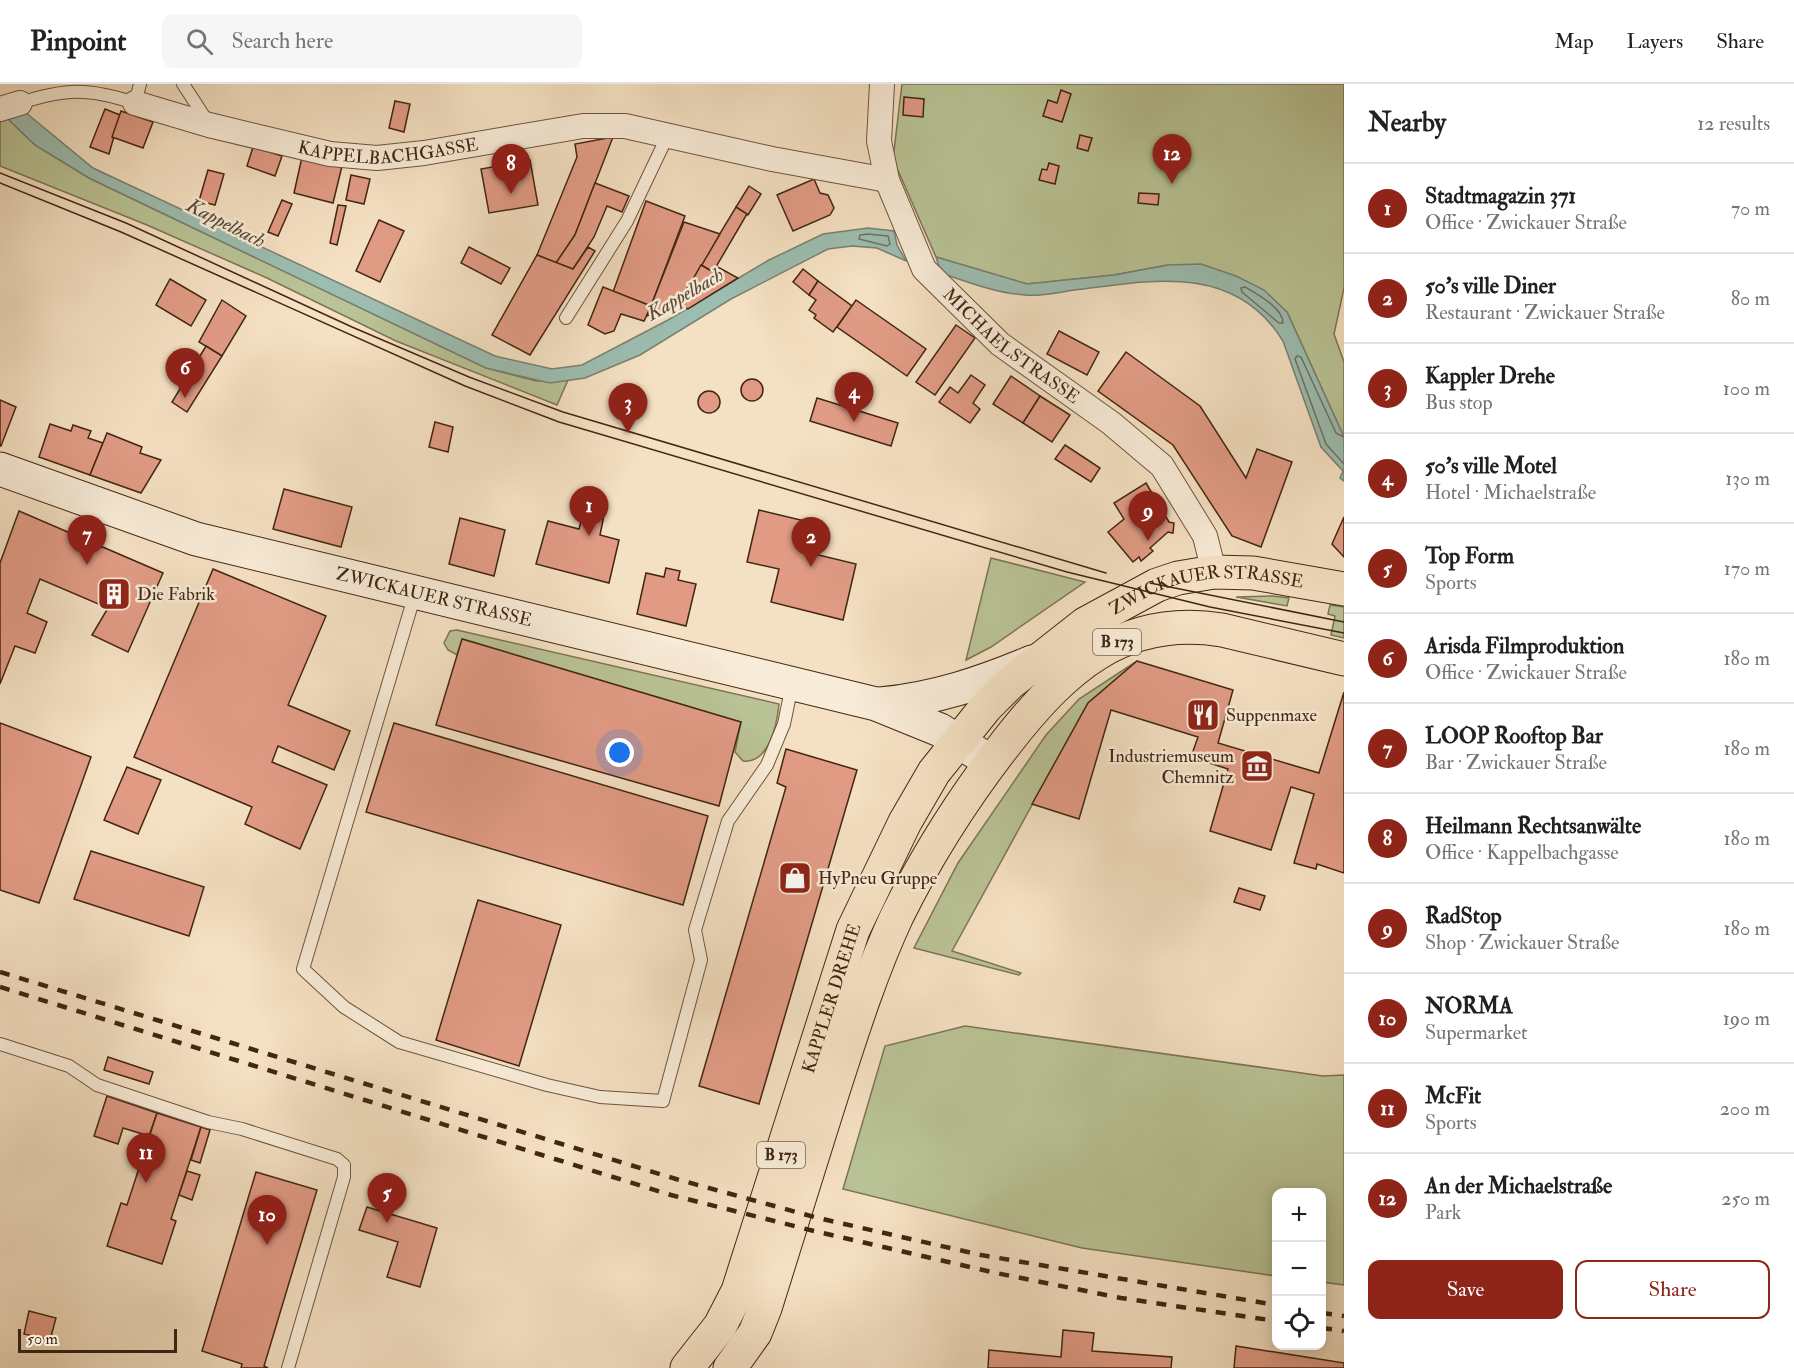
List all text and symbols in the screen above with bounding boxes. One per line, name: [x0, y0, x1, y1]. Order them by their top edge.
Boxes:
search box: [162, 14, 582, 68]
text: Pinpoint: [30, 24, 126, 59]
icon: search: [183, 25, 216, 58]
text: Search here: [231, 27, 333, 55]
text: Map: [1554, 28, 1594, 55]
text: Layers: [1627, 28, 1683, 55]
text: Share: [1716, 28, 1764, 55]
text: Nearby: [1368, 107, 1446, 139]
text: 12 results: [1697, 111, 1770, 136]
street label: KAPPELBACHGASSE: [296, 133, 480, 170]
pin: 12: [1152, 135, 1192, 184]
pin: 8: [492, 144, 530, 194]
text: Stadtmagazin 371: [1425, 182, 1576, 210]
water label: Kappelbach: [182, 192, 270, 253]
text: 1: [1384, 196, 1391, 221]
text: 70 m: [1731, 196, 1770, 221]
text: Office · Zwickauer Straße: [1425, 210, 1627, 235]
water label: Kappelbach: [641, 262, 728, 327]
text: 50's ville Diner: [1425, 272, 1556, 300]
street label: MICHAELSTRASSE: [938, 283, 1084, 409]
text: 2: [1382, 286, 1393, 311]
text: 80 m: [1731, 286, 1770, 311]
text: Restaurant · Zwickauer Straße: [1425, 300, 1665, 325]
pin: 6: [166, 348, 204, 398]
text: Kappler Drehe: [1425, 362, 1555, 390]
pin: 4: [834, 372, 874, 422]
text: 3: [1384, 376, 1391, 401]
text: 100 m: [1723, 376, 1770, 401]
pin: 3: [608, 384, 648, 433]
text: Bus stop: [1425, 390, 1493, 415]
text: 50’s ville Motel: [1425, 452, 1557, 480]
text: 4: [1382, 466, 1393, 491]
text: 130 m: [1725, 466, 1770, 491]
text: Hotel · Michaelstraße: [1425, 480, 1596, 505]
pin: 1: [570, 486, 608, 536]
pin: 9: [1128, 492, 1168, 541]
pin: 7: [68, 516, 106, 565]
pin: 2: [792, 518, 830, 567]
text: Top Form: [1425, 542, 1514, 570]
text: 5: [1383, 556, 1392, 581]
text: 170 m: [1724, 556, 1770, 581]
street label: ZWICKAUER STRASSE: [1105, 560, 1305, 620]
street label: ZWICKAUER STRASSE: [334, 562, 534, 632]
text: Sports: [1425, 570, 1477, 595]
building icon: Die Fabrik: [96, 576, 132, 612]
place label: Die Fabrik: [137, 583, 215, 606]
road number: B 173: [1093, 629, 1141, 655]
text: Arisda Filmproduktion: [1425, 632, 1624, 660]
text: 6: [1382, 646, 1393, 671]
text: 180 m: [1723, 646, 1770, 671]
text: Office · Zwickauer Straße: [1425, 660, 1627, 685]
restaurant icon: Suppenmaxe: [1185, 697, 1221, 733]
place label: Suppenmaxe: [1226, 704, 1317, 727]
text: LOOP Rooftop Bar: [1425, 722, 1603, 750]
text: 7: [1383, 736, 1392, 761]
text: 180 m: [1723, 736, 1770, 761]
your location: [605, 738, 634, 767]
place label: Industriemuseum Chemnitz: [1108, 745, 1234, 789]
museum icon: Industriemuseum Chemnitz: [1239, 748, 1275, 784]
text: Bar · Zwickauer Straße: [1425, 750, 1607, 775]
text: Heilmann Rechtsanwälte: [1425, 812, 1641, 840]
text: 8: [1383, 826, 1392, 851]
text: 180 m: [1723, 826, 1770, 851]
text: Office · Kappelbachgasse: [1425, 840, 1619, 865]
shop icon: HyPneu Gruppe: [777, 860, 813, 896]
place label: HyPneu Gruppe: [818, 867, 938, 890]
text: RadStop: [1425, 902, 1502, 930]
text: 9: [1382, 916, 1393, 941]
text: 180 m: [1723, 916, 1770, 941]
street label: KAPPLER DREHE: [797, 920, 866, 1076]
text: Shop · Zwickauer Straße: [1425, 930, 1619, 955]
text: NORMA: [1425, 992, 1513, 1020]
text: 10: [1379, 1006, 1396, 1031]
text: 190 m: [1723, 1006, 1770, 1031]
text: Supermarket: [1425, 1020, 1528, 1045]
text: McFit: [1425, 1082, 1481, 1110]
text: 11: [1380, 1096, 1395, 1121]
text: 200 m: [1720, 1096, 1770, 1121]
text: Sports: [1425, 1110, 1477, 1135]
pin: 11: [126, 1134, 166, 1183]
road number: B 173: [757, 1142, 805, 1168]
text: An der Michaelstraße: [1425, 1172, 1612, 1200]
pin: 5: [368, 1174, 406, 1223]
text: 12: [1379, 1186, 1396, 1211]
text: 250 m: [1721, 1186, 1770, 1211]
map controls: [1272, 1188, 1326, 1350]
button: +: [1272, 1188, 1326, 1242]
pin: 10: [248, 1196, 286, 1245]
text: Park: [1425, 1200, 1461, 1225]
button: −: [1272, 1242, 1326, 1296]
button: Save: [1368, 1260, 1563, 1319]
button: Share: [1575, 1260, 1770, 1319]
button: locate: [1272, 1296, 1326, 1350]
scale bar: [18, 1326, 177, 1354]
text: 50 m: [27, 1329, 58, 1349]

